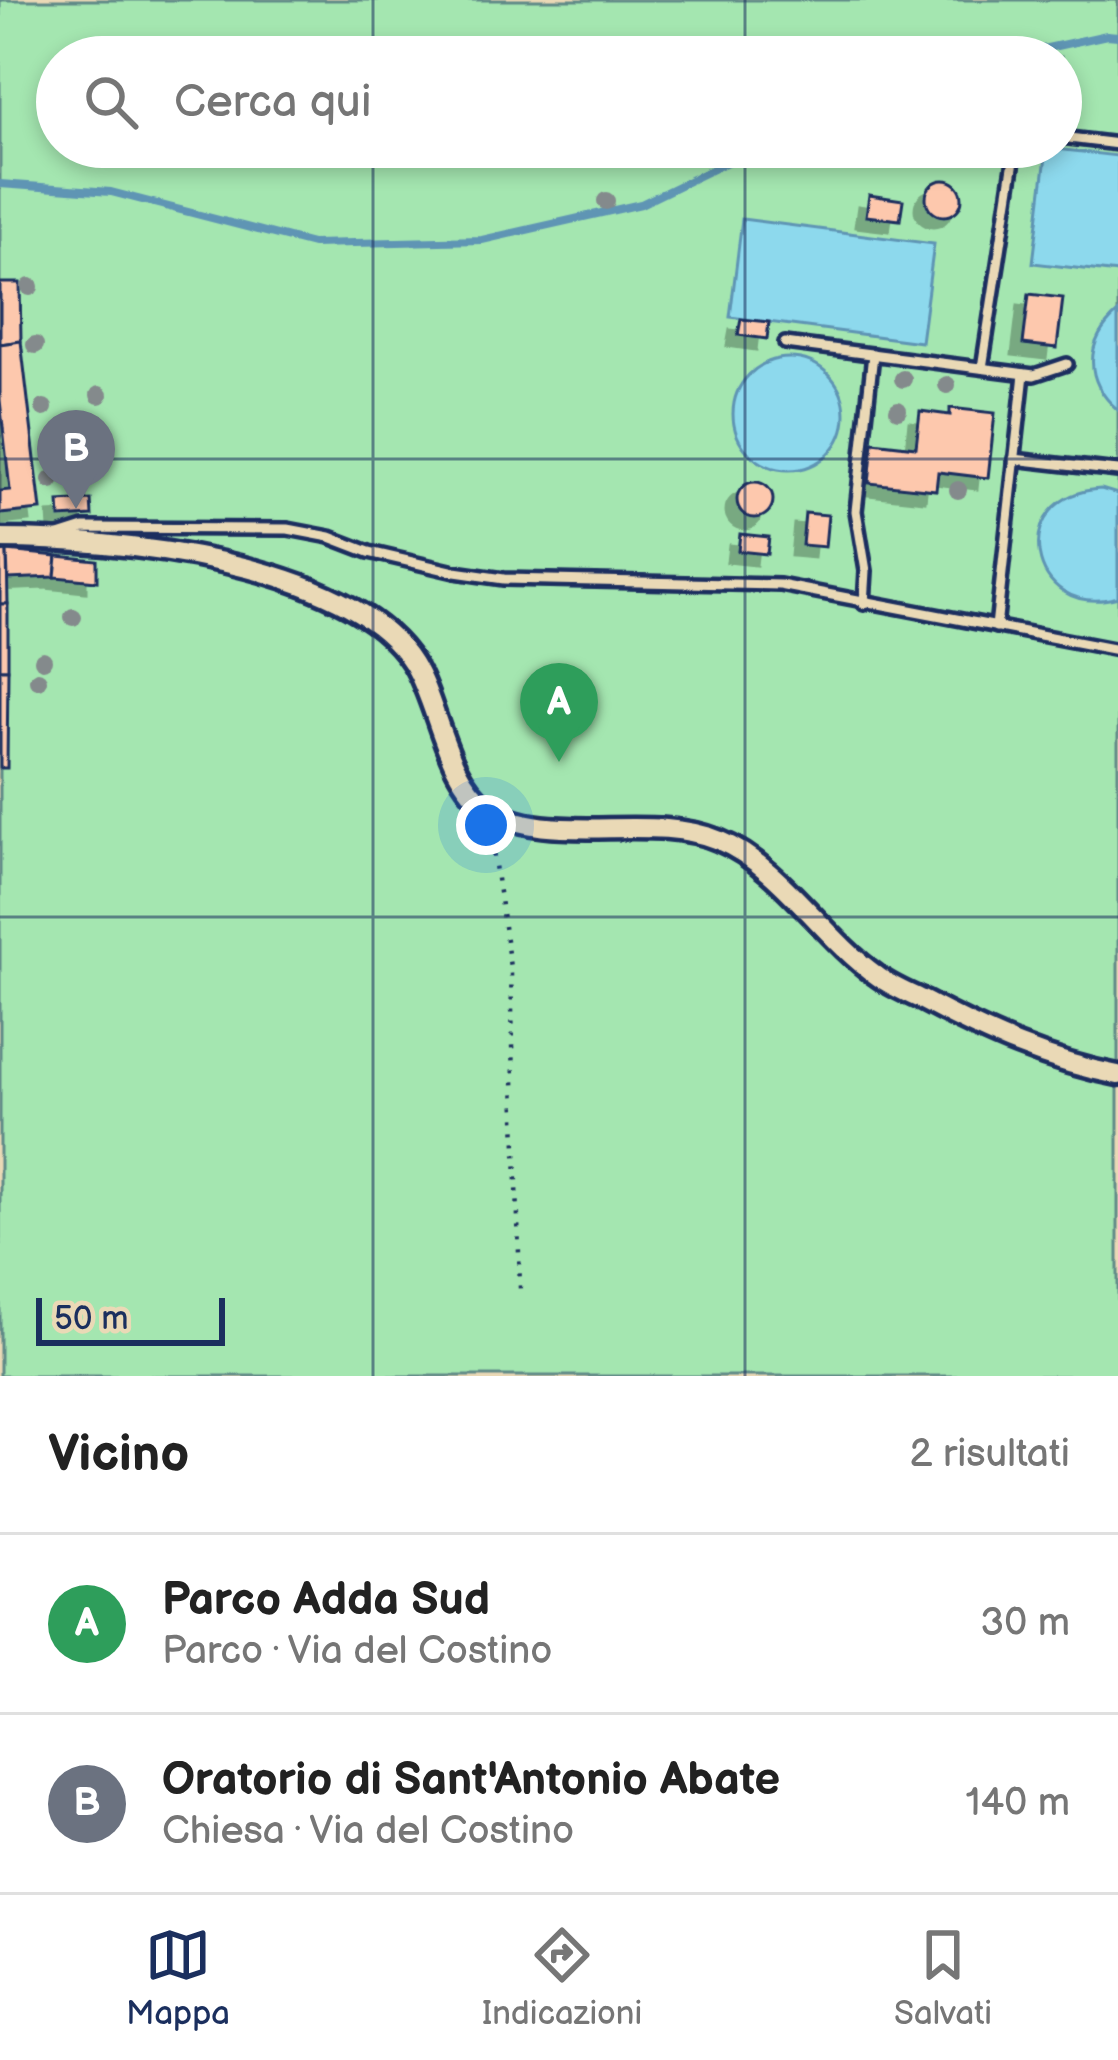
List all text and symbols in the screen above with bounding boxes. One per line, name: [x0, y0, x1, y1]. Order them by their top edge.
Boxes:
search box: [36, 36, 1082, 168]
icon: search: [78, 69, 144, 135]
text: Cerca qui: [174, 75, 371, 130]
pin: B: [37, 410, 115, 509]
pin: A: [520, 663, 598, 762]
your location: [456, 795, 516, 855]
scale bar: [36, 1292, 225, 1345]
text: 50 m: [54, 1299, 129, 1339]
text: Vicino: [48, 1424, 189, 1485]
text: 2 risultati: [910, 1431, 1070, 1478]
text: Parco Adda Sud: [162, 1573, 490, 1628]
text: A: [75, 1600, 99, 1647]
text: 30 m: [980, 1600, 1070, 1647]
text: Parco · Via del Costino: [162, 1628, 552, 1675]
text: Oratorio di Sant'Antonio Abate: [162, 1753, 780, 1808]
text: B: [73, 1780, 101, 1827]
text: 140 m: [965, 1780, 1070, 1827]
text: Chiesa · Via del Costino: [162, 1808, 574, 1855]
tab: Mappa: [126, 1922, 230, 2034]
tab: Indicazioni: [482, 1922, 642, 2034]
tab: Salvati: [894, 1922, 992, 2034]

